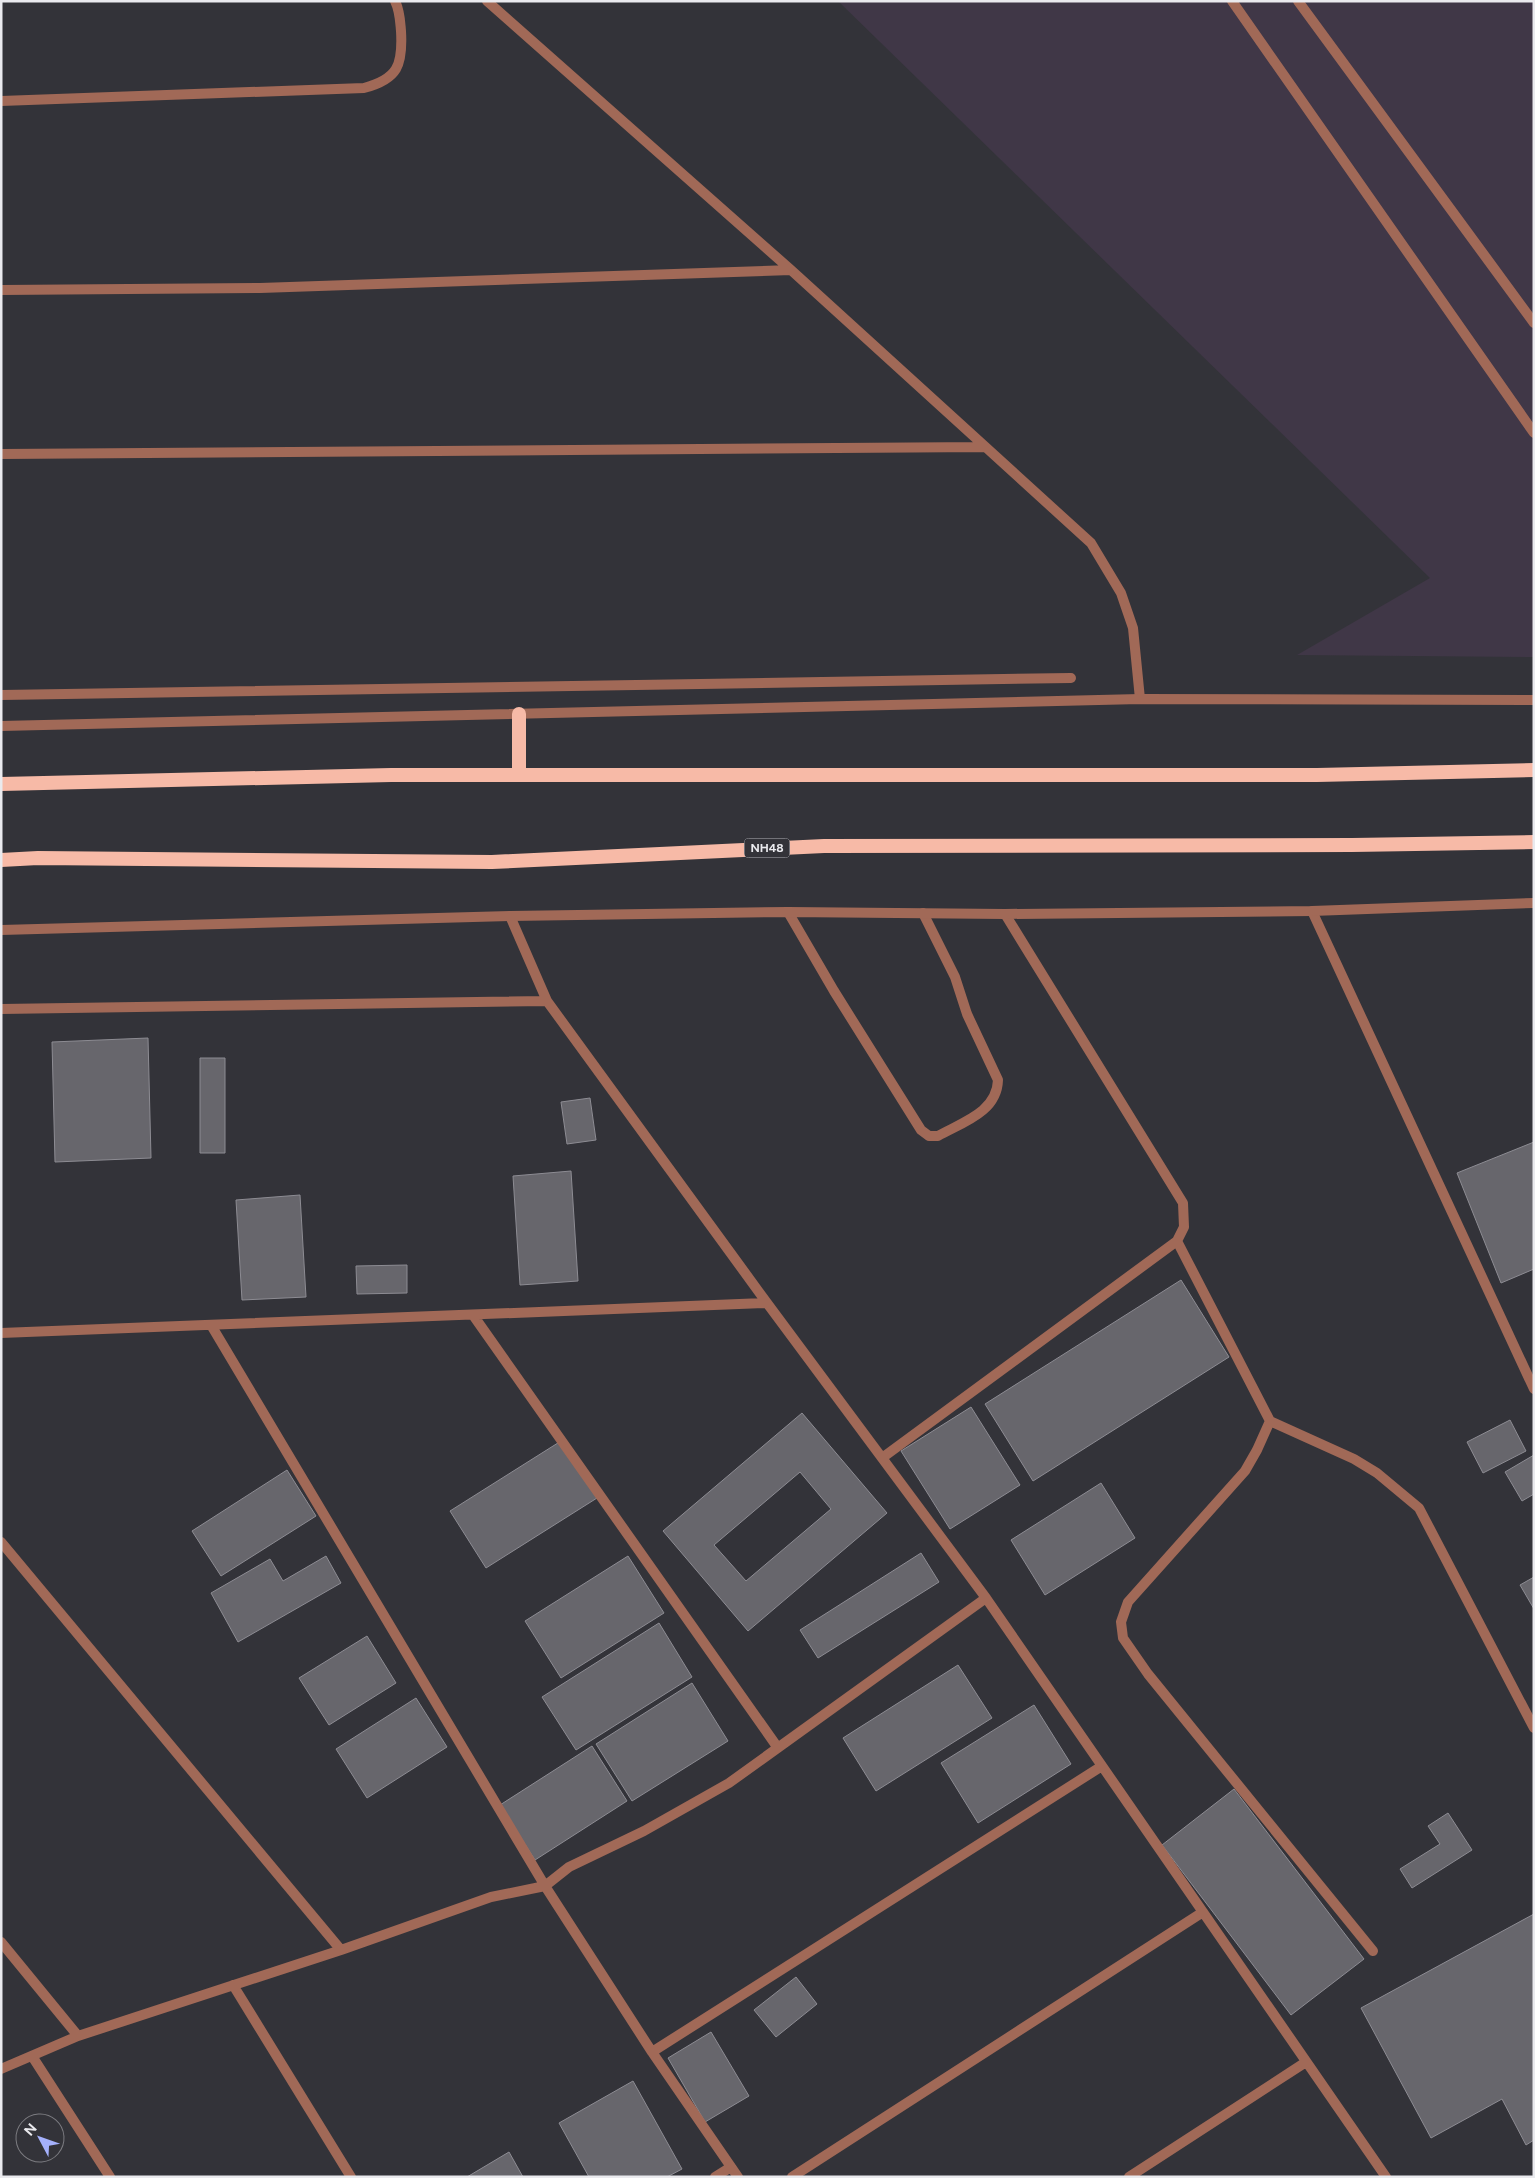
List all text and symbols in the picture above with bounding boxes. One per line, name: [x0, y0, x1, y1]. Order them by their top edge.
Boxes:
road number: NH48: [744, 838, 790, 858]
north arrow: [15, 2113, 65, 2163]
text: N: [21, 2120, 41, 2139]

